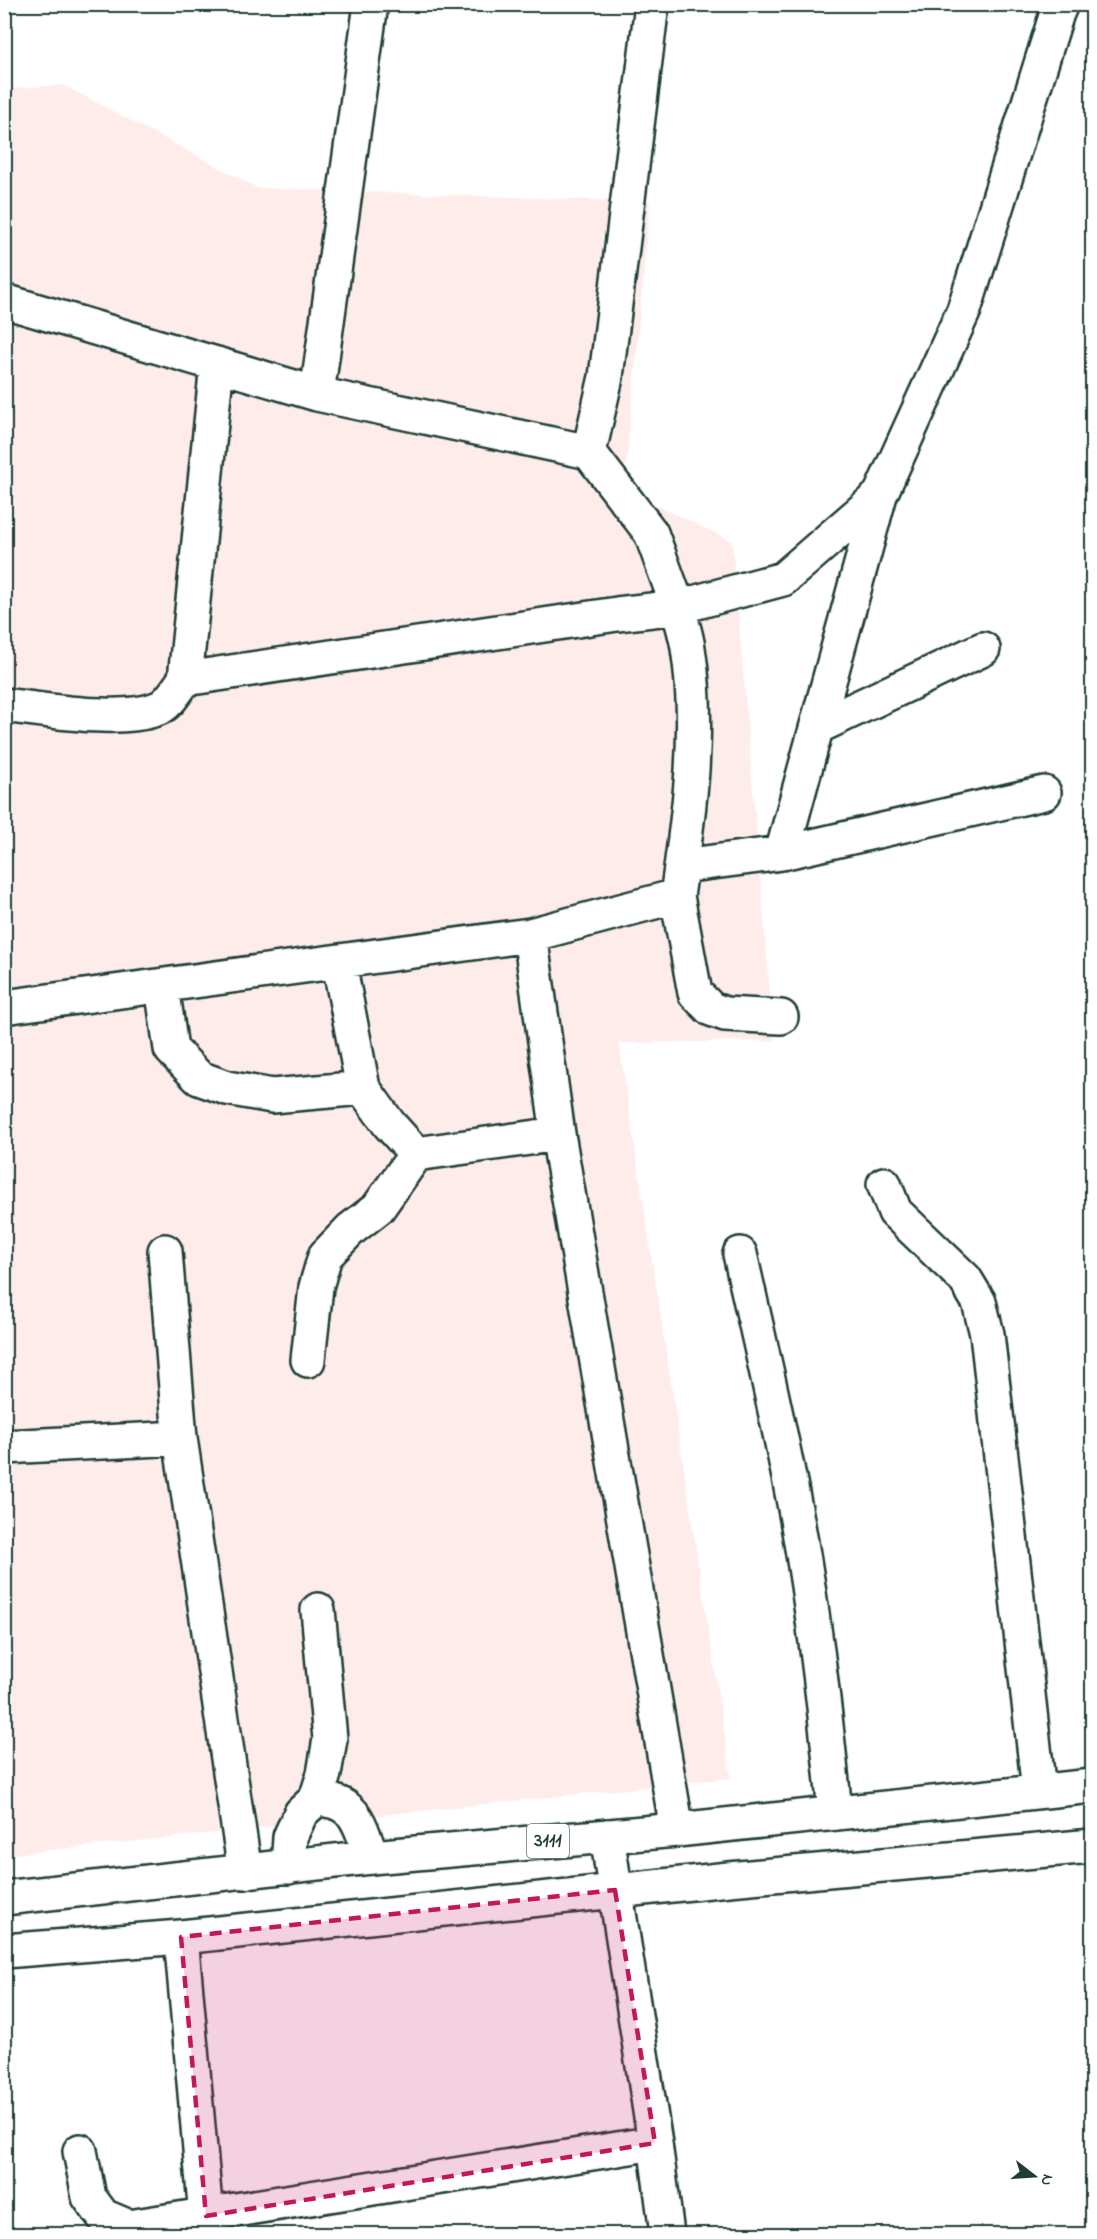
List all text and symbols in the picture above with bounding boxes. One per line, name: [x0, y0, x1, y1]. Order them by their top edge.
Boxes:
road number: 3111: [527, 1824, 569, 1858]
north arrow: [1004, 2146, 1064, 2206]
text: N: [1033, 2171, 1059, 2189]

